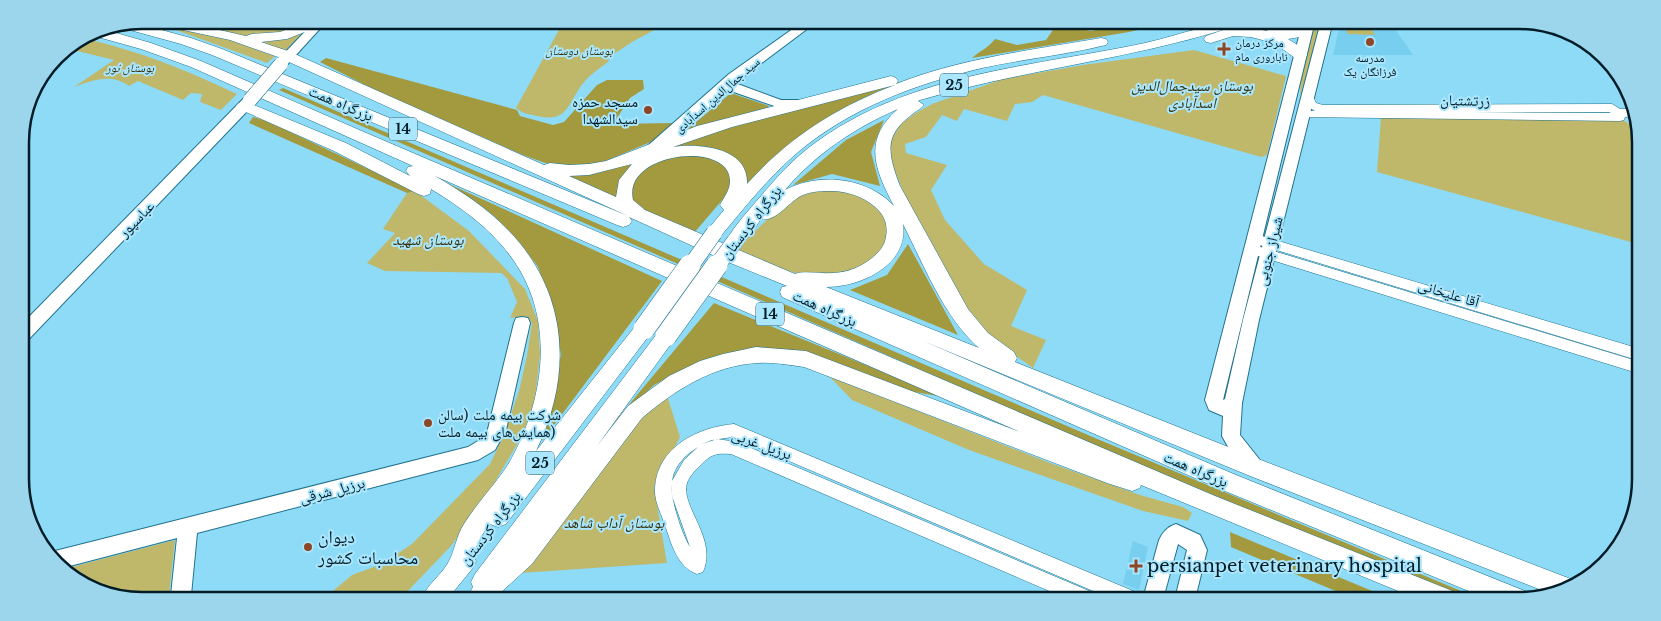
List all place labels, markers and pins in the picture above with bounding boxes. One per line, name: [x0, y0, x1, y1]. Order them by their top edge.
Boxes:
place label: مرکز درمان ناباروری مام: [1235, 35, 1288, 65]
marker: مدرسه فرزانگان یک: [1364, 36, 1376, 48]
marker: مرکز درمان ناباروری مام: [1217, 42, 1231, 56]
place label: مدرسه فرزانگان یک: [1343, 50, 1397, 79]
place label: مسجد حمزه سیدالشهدا: [572, 92, 638, 128]
marker: مسجد حمزه سیدالشهدا: [642, 104, 654, 116]
place label: شرکت بیمه ملت (سالن همایش‌های بیمه ملت): [438, 405, 561, 442]
marker: شرکت بیمه ملت (سالن همایش‌های بیمه ملت): [422, 417, 434, 429]
place label: دیوان محاسبات کشور: [317, 526, 418, 569]
marker: دیوان محاسبات کشور: [302, 541, 314, 553]
place label: persianpet veterinary hospital: [1147, 555, 1422, 577]
marker: persianpet veterinary hospital: [1129, 559, 1143, 573]

